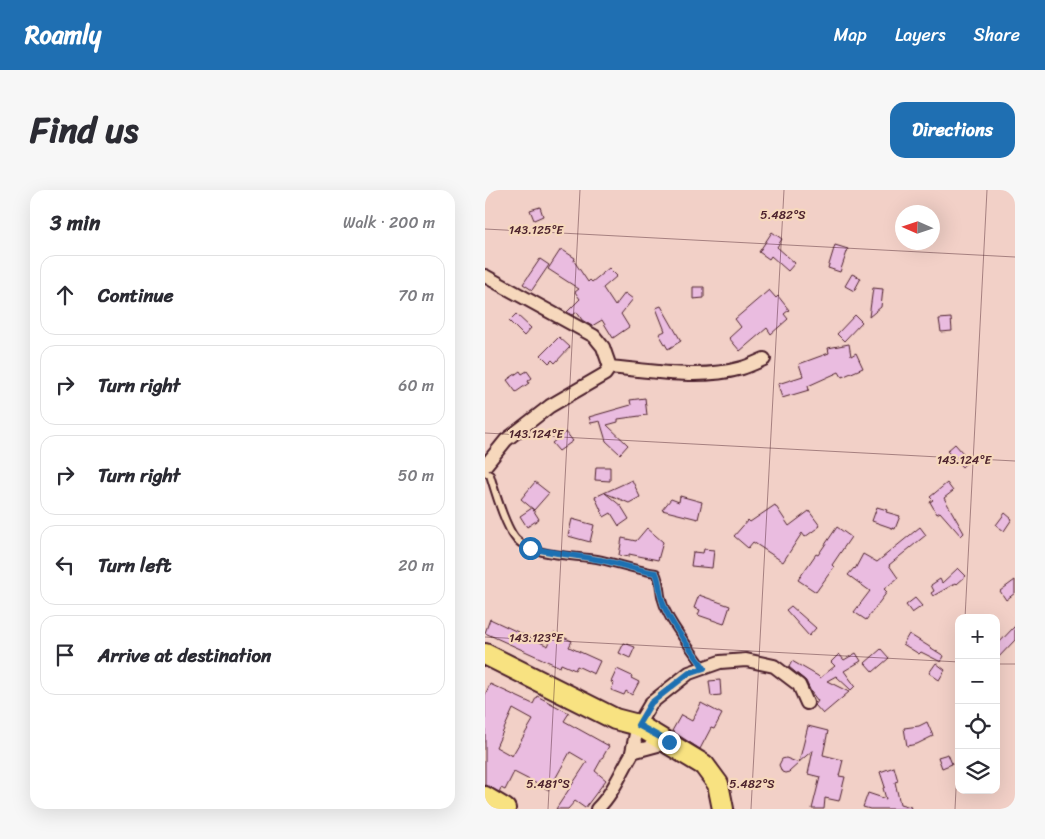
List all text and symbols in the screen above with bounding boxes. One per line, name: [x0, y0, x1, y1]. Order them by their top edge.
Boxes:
text: Roamly: [25, 14, 101, 56]
text: Map: [834, 19, 867, 51]
text: Layers: [895, 19, 946, 51]
text: Share: [974, 19, 1020, 51]
text: Find us: [30, 99, 138, 161]
button: Directions: [890, 102, 1015, 158]
text: 3 min: [50, 204, 100, 242]
text: 5.482°S: [760, 204, 806, 226]
north arrow: [895, 205, 940, 250]
text: Walk · 200 m: [343, 208, 435, 237]
text: 143.125°E: [509, 219, 564, 241]
text: Continue: [98, 279, 174, 312]
icon: ahead: [51, 281, 79, 309]
text: 70 m: [398, 281, 434, 310]
text: Turn right: [98, 369, 180, 402]
icon: right: [51, 371, 79, 399]
text: 60 m: [398, 371, 434, 400]
text: 143.124°E: [509, 423, 564, 445]
text: 143.124°E: [937, 449, 992, 471]
text: Turn right: [98, 459, 180, 492]
icon: right: [51, 461, 79, 489]
text: 50 m: [398, 461, 434, 490]
route start: [519, 537, 542, 560]
text: Turn left: [98, 549, 171, 582]
icon: left: [51, 551, 79, 579]
text: 20 m: [398, 551, 434, 580]
map controls: [955, 614, 1000, 794]
button: +: [955, 614, 1000, 659]
text: 143.123°E: [509, 627, 564, 649]
text: Arrive at destination: [98, 639, 271, 672]
icon: arrive: [51, 641, 79, 669]
button: −: [955, 659, 1000, 704]
button: locate: [955, 704, 1000, 749]
route end: [658, 731, 681, 754]
button: layers: [955, 749, 1000, 794]
text: 5.481°S: [526, 773, 570, 795]
text: 5.482°S: [729, 773, 775, 795]

